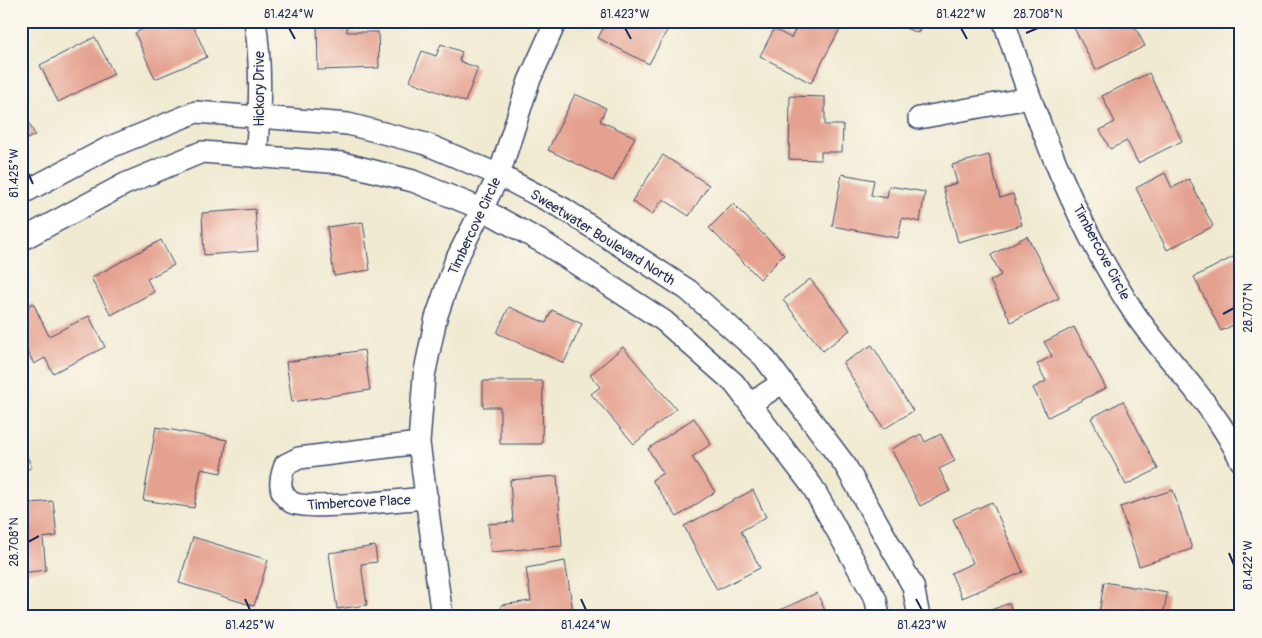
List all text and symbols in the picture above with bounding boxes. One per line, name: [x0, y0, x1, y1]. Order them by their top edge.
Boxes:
text: 81.424°W: [264, 7, 314, 22]
text: 81.423°W: [601, 7, 649, 22]
text: 81.422°W: [936, 7, 986, 22]
text: 28.708°N: [1013, 7, 1063, 22]
street label: Hickory Drive: [251, 51, 268, 127]
text: 81.425°W: [7, 148, 22, 198]
street label: Timbercove Circle: [444, 175, 504, 278]
street label: Sweetwater Boulevard North: [527, 186, 678, 289]
street label: Timbercove Circle: [1069, 202, 1134, 303]
text: 28.707°N: [1241, 283, 1256, 333]
street label: Timbercove Place: [307, 491, 411, 514]
text: 28.708°N: [7, 517, 22, 567]
text: 81.422°W: [1241, 540, 1256, 590]
text: 81.425°W: [225, 618, 275, 633]
text: 81.424°W: [561, 618, 611, 633]
text: 81.423°W: [898, 618, 946, 633]

